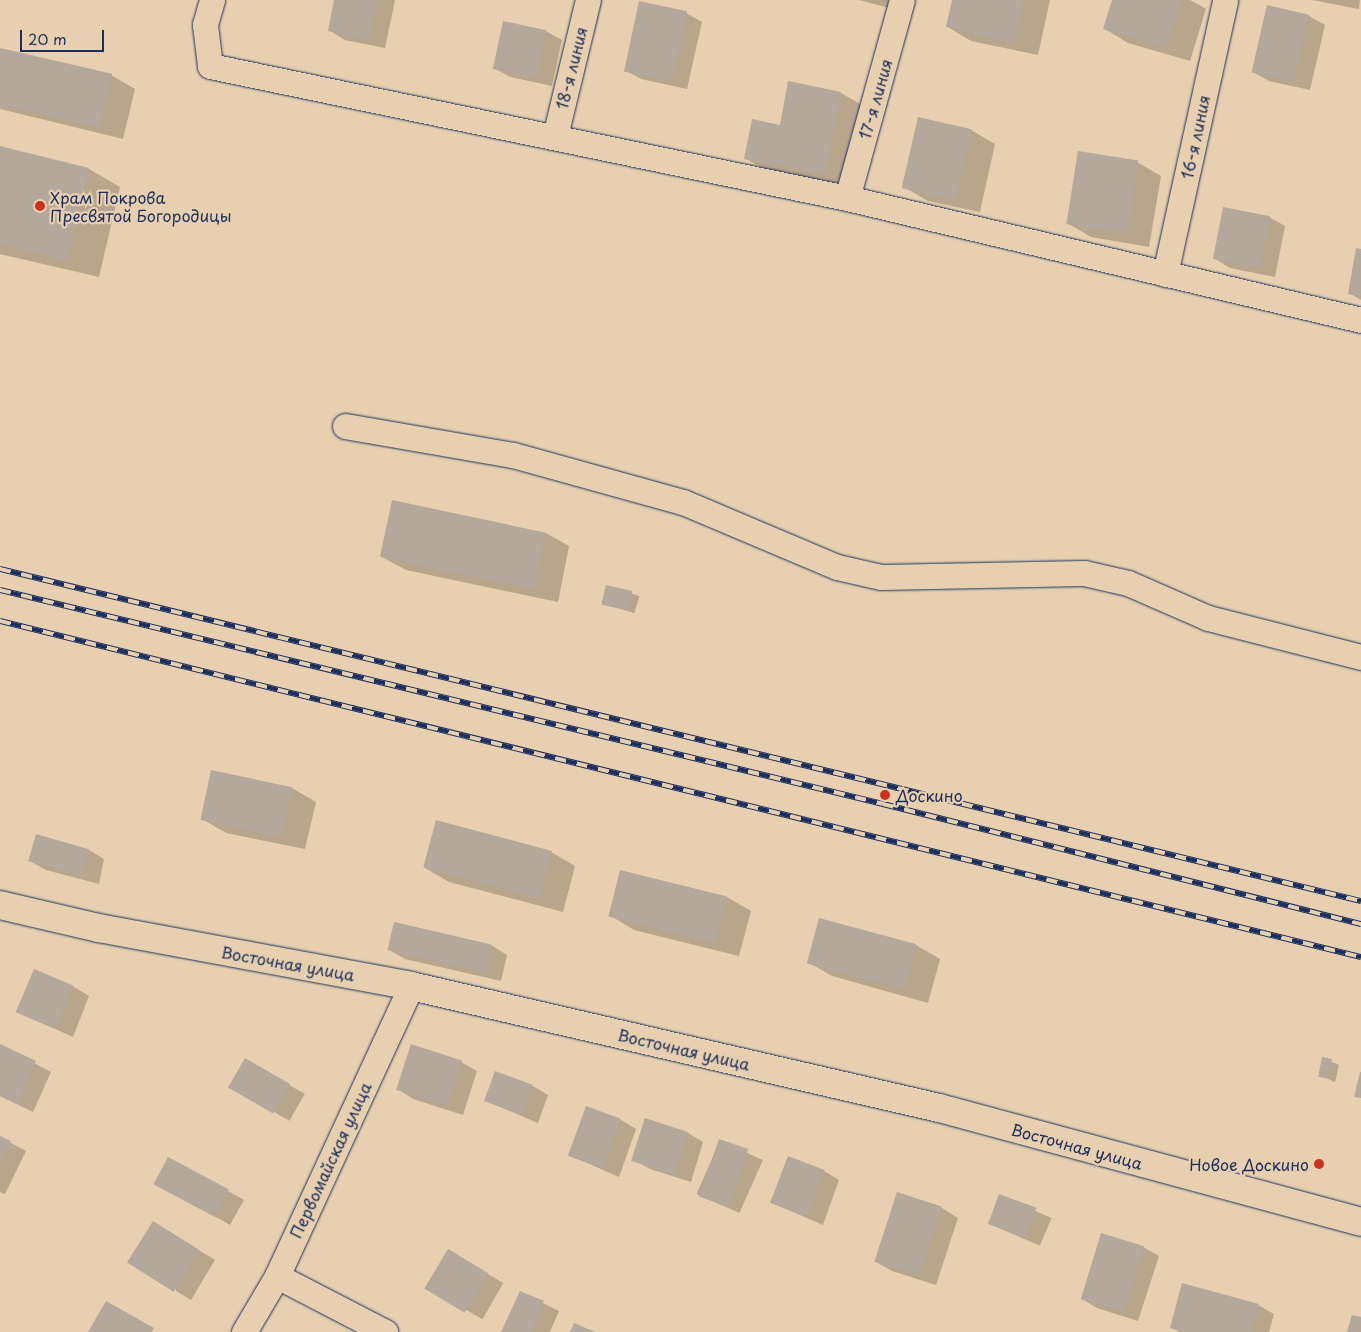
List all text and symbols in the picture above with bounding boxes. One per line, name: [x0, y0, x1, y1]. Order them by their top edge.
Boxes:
scale bar: [22, 20, 106, 52]
street label: 18-я линия: [551, 25, 591, 111]
text: 20 m: [28, 27, 67, 50]
street label: 17-я линия: [854, 56, 896, 142]
street label: 16-я линия: [1177, 93, 1213, 181]
place label: Храм Покрова Пресвятой Богородицы: [50, 187, 232, 225]
marker: Храм Покрова Пресвятой Богородицы: [34, 200, 46, 212]
place label: Доскино: [896, 785, 963, 805]
marker: Доскино: [878, 788, 892, 802]
street label: Восточная улица: [219, 942, 357, 984]
street label: Восточная улица: [616, 1024, 752, 1074]
street label: Первомайская улица: [285, 1079, 375, 1241]
street label: Восточная улица: [1009, 1119, 1145, 1173]
place label: Новое Доскино: [1189, 1154, 1309, 1174]
marker: Новое Доскино: [1313, 1158, 1325, 1170]

